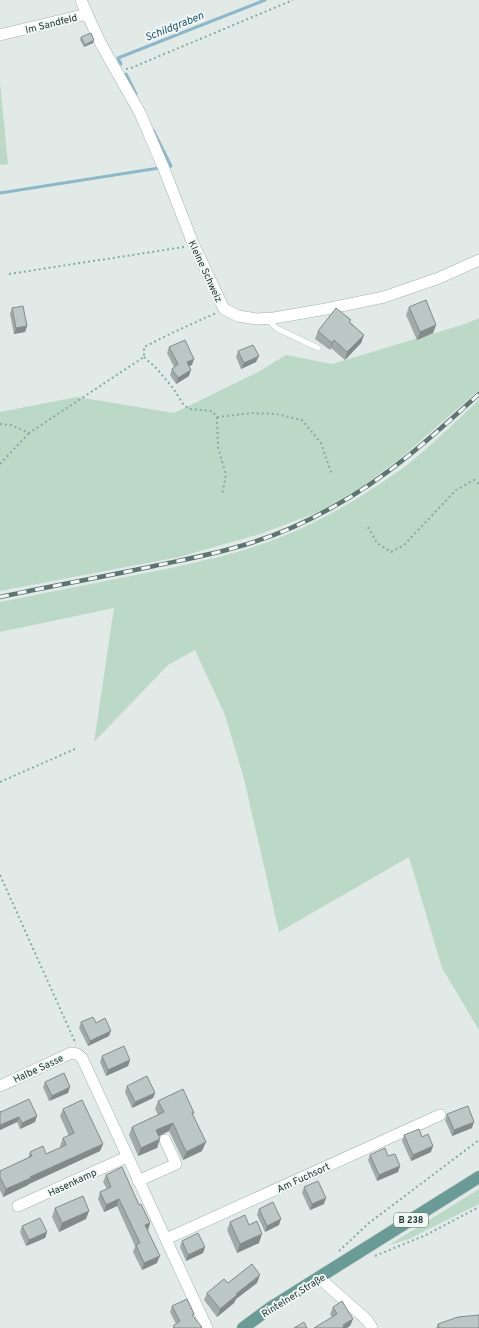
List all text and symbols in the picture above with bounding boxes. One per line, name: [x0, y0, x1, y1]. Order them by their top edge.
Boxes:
water label: Schildgraben: [143, 9, 206, 45]
street label: Im Sandfeld: [24, 12, 79, 37]
street label: Kleine Schweiz: [185, 239, 225, 305]
street label: Halbe Sasse: [11, 1052, 66, 1087]
street label: Am Fuchsort: [275, 1160, 332, 1196]
street label: Hasenkamp: [46, 1166, 99, 1200]
road number: B 238: [394, 1213, 428, 1227]
street label: Rintelner Straße: [259, 1271, 328, 1321]

